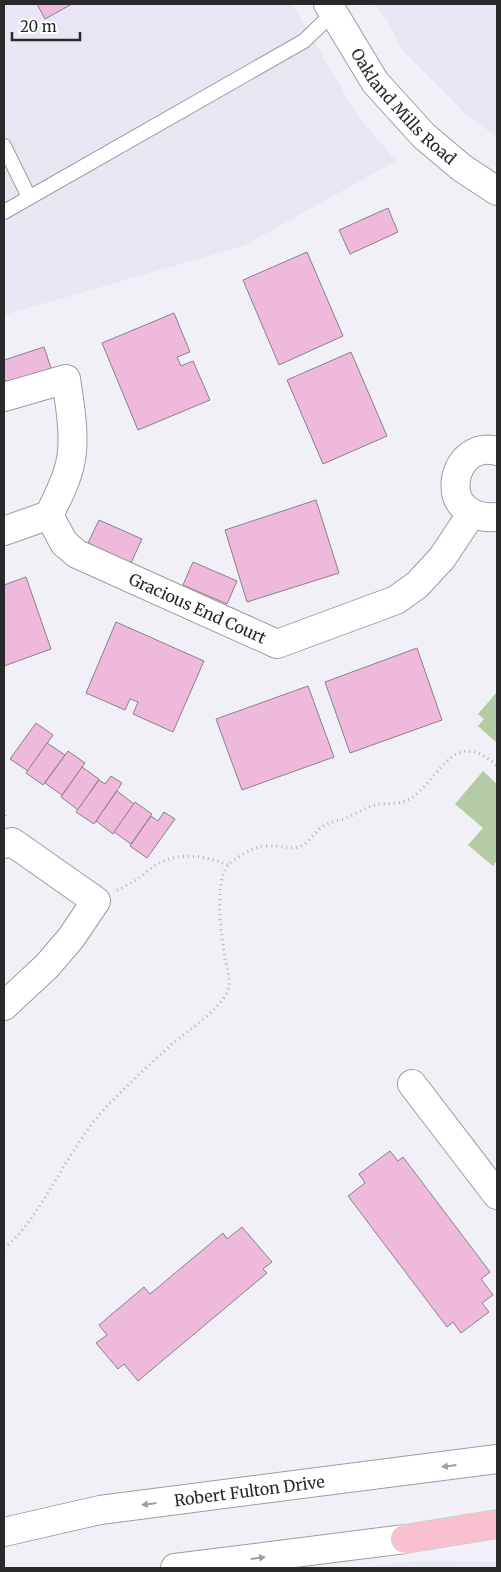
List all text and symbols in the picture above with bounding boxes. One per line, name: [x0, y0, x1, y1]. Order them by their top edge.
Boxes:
scale bar: [12, 10, 80, 42]
text: 20 m: [20, 17, 57, 36]
street label: Oakland Mills Road: [347, 44, 460, 169]
street label: Gracious End Court: [126, 569, 270, 648]
one-way arrow: [441, 1462, 457, 1470]
street label: Robert Fulton Drive: [173, 1471, 326, 1510]
one-way arrow: [141, 1500, 157, 1508]
one-way arrow: [251, 1553, 267, 1561]

